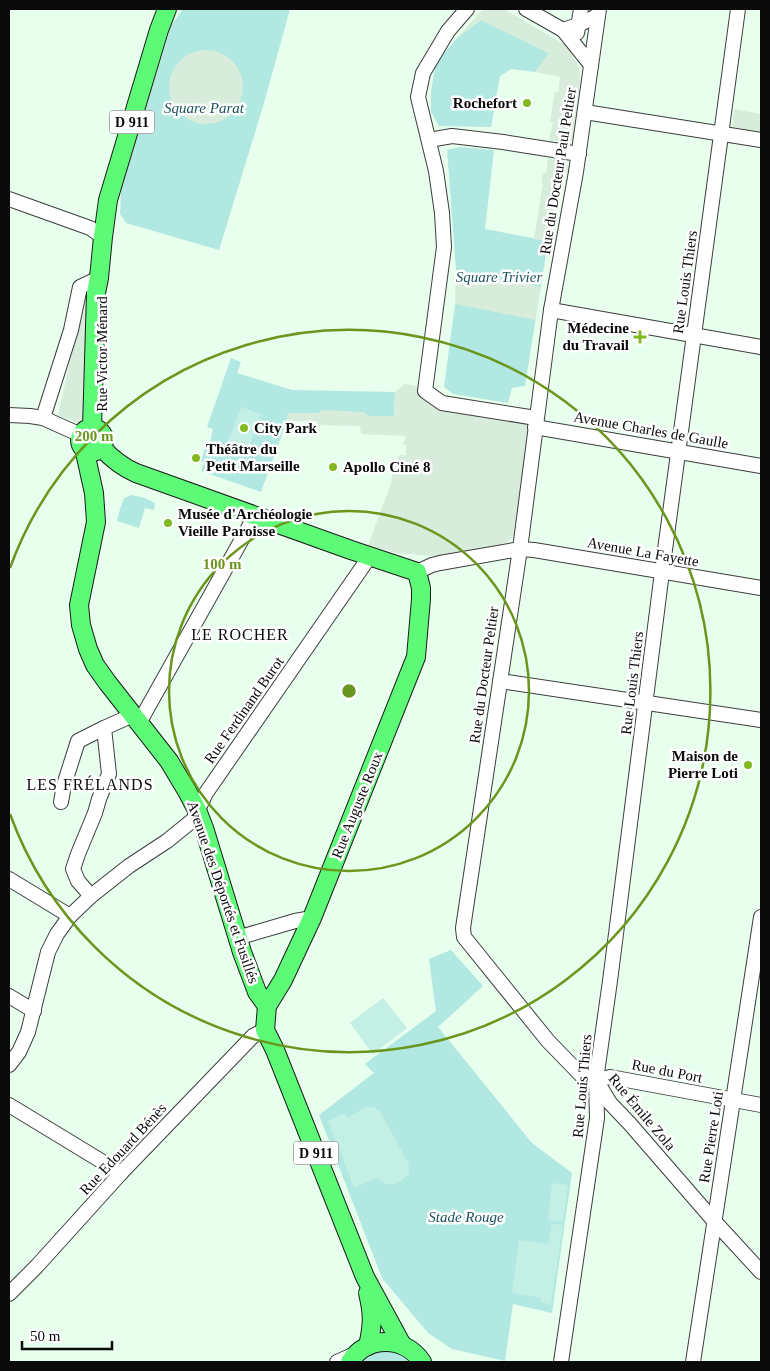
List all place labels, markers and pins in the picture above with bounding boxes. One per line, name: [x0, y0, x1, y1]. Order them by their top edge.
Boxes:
place label: Rochefort: [453, 95, 517, 111]
marker: Rochefort: [521, 97, 533, 109]
place label: Médecine du Travail: [562, 320, 629, 353]
marker: Médecine du Travail: [633, 330, 647, 344]
place label: City Park: [254, 420, 318, 436]
marker: City Park: [238, 422, 250, 434]
place label: Théâtre du Petit Marseille: [206, 441, 300, 474]
marker: Théâtre du Petit Marseille: [190, 452, 202, 464]
place label: Apollo Ciné 8: [343, 459, 431, 475]
marker: Apollo Ciné 8: [327, 461, 339, 473]
place label: Musée d'Archéologie Vieille Paroisse: [178, 506, 313, 539]
marker: Musée d'Archéologie Vieille Paroisse: [162, 517, 174, 529]
centre of rings: [340, 682, 358, 700]
place label: Maison de Pierre Loti: [668, 748, 738, 781]
marker: Maison de Pierre Loti: [742, 759, 754, 771]

